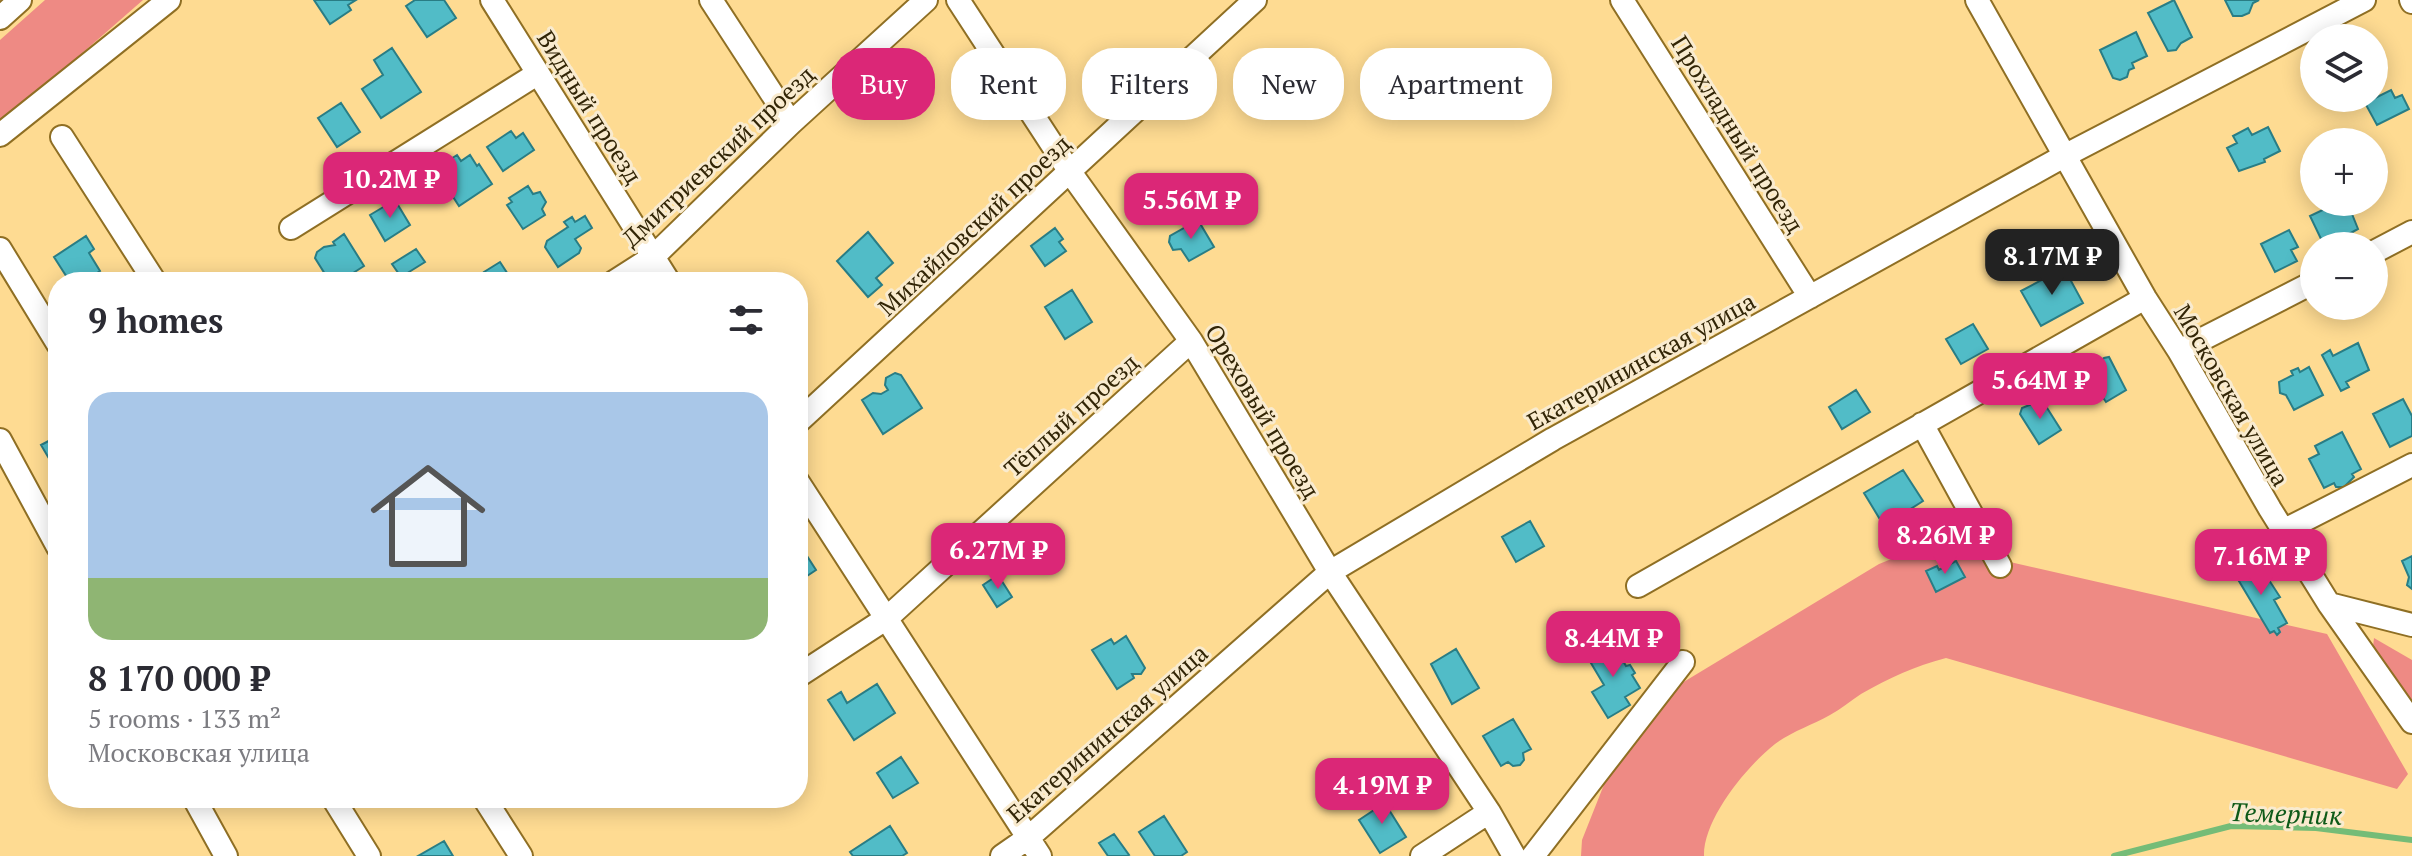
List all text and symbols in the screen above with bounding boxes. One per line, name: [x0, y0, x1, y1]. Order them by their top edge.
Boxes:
street label: Видный проезд: [530, 24, 650, 190]
map controls: [2300, 24, 2388, 320]
button: layers: [2300, 24, 2388, 112]
street label: Прохладный проезд: [1664, 29, 1812, 239]
chip: Buy: [832, 48, 935, 120]
chip: Rent: [951, 48, 1066, 120]
chip: Filters: [1082, 48, 1217, 120]
chip: New: [1233, 48, 1344, 120]
chip: Apartment: [1360, 48, 1552, 120]
street label: Дмитриевский проезд: [615, 58, 821, 254]
street label: Михайловский проезд: [871, 127, 1077, 323]
button: +: [2300, 128, 2388, 216]
pin: 10.2M ₽: [316, 152, 464, 220]
text: 10.2M ₽: [341, 161, 439, 195]
pin: 5.56M ₽: [1117, 173, 1265, 241]
text: 5.56M ₽: [1142, 182, 1240, 216]
pin: 8.17M ₽: [1978, 229, 2126, 297]
button: −: [2300, 232, 2388, 320]
text: 8.17M ₽: [2003, 238, 2101, 272]
street label: Екатерининская улица: [1521, 285, 1761, 437]
text: 9 homes: [88, 298, 223, 343]
icon: filters: [724, 298, 768, 342]
street label: Московская улица: [2167, 298, 2297, 492]
street label: Ореховый проезд: [1198, 318, 1328, 504]
street label: Тёплый проезд: [997, 346, 1145, 484]
pin: 5.64M ₽: [1966, 353, 2114, 421]
text: 5.64M ₽: [1991, 362, 2089, 396]
icon: home: [356, 444, 500, 588]
pin: 8.26M ₽: [1871, 508, 2019, 576]
text: 8.26M ₽: [1896, 517, 1994, 551]
pin: 6.27M ₽: [924, 523, 1072, 591]
pin: 7.16M ₽: [2187, 529, 2335, 597]
text: 6.27M ₽: [949, 532, 1047, 566]
text: 7.16M ₽: [2213, 538, 2309, 572]
pin: 8.44M ₽: [1539, 611, 1687, 679]
text: 8.44M ₽: [1564, 620, 1662, 654]
street label: Екатерининская улица: [1000, 637, 1214, 829]
text: 8 170 000 ₽: [88, 656, 269, 701]
text: 5 rooms · 133 m²: [88, 701, 281, 735]
text: Московская улица: [88, 735, 310, 769]
pin: 4.19M ₽: [1308, 758, 1456, 826]
text: 4.19M ₽: [1333, 767, 1431, 801]
water label: Темерник: [2229, 794, 2343, 832]

